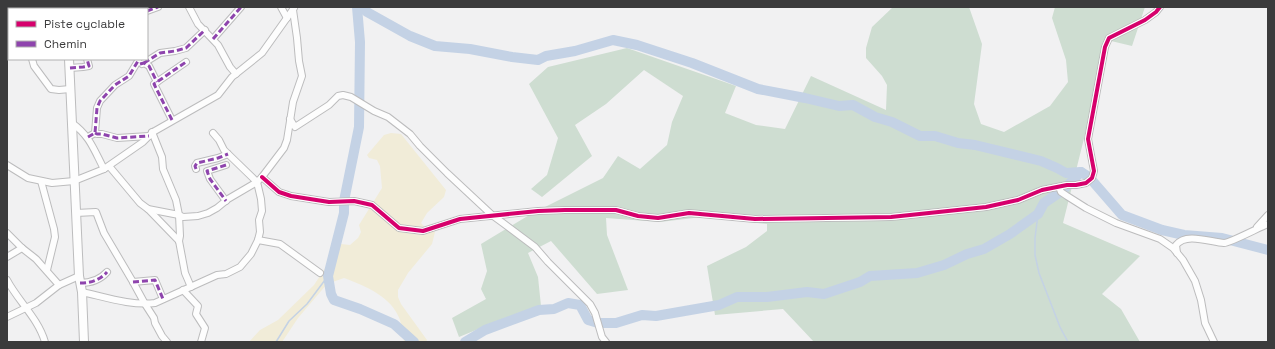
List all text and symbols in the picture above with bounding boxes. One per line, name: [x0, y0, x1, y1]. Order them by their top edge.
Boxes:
legend: [8, 8, 148, 60]
text: Piste cyclable: [44, 16, 125, 32]
text: Chemin: [44, 36, 87, 52]

